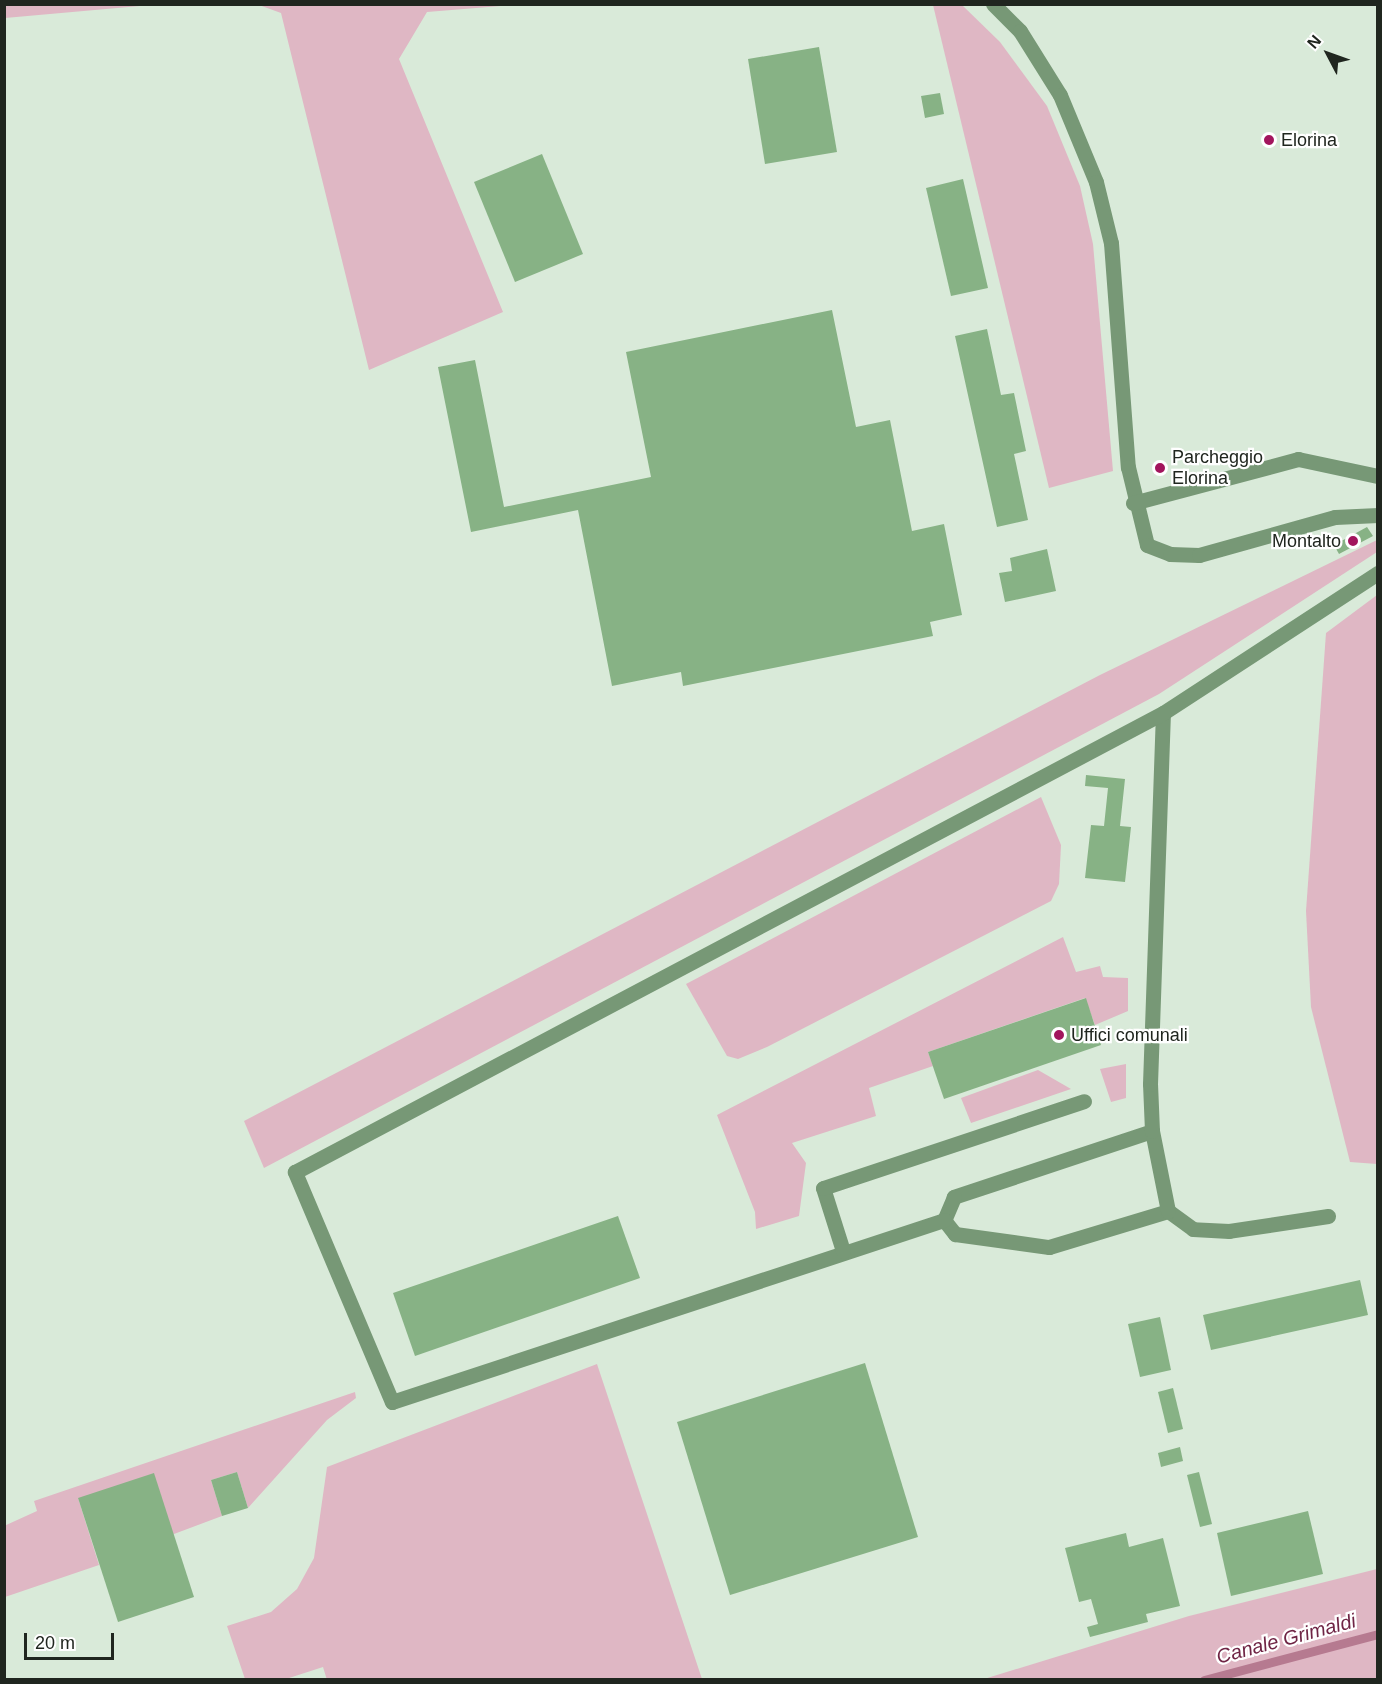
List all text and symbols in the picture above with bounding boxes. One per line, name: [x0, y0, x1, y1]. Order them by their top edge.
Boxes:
north arrow: [1298, 24, 1358, 84]
text: N: [1304, 32, 1324, 52]
place label: Elorina: [1281, 129, 1337, 151]
marker: Elorina: [1262, 133, 1276, 147]
place label: Parcheggio Elorina: [1172, 447, 1263, 490]
marker: Parcheggio Elorina: [1153, 461, 1167, 475]
place label: Montalto: [1272, 530, 1341, 552]
marker: Montalto: [1346, 534, 1360, 548]
place label: Uffici comunali: [1071, 1024, 1188, 1046]
marker: Uffici comunali: [1052, 1028, 1066, 1042]
water label: Canale Grimaldi: [1214, 1609, 1358, 1669]
scale bar: [27, 1621, 117, 1659]
text: 20 m: [35, 1633, 75, 1653]

